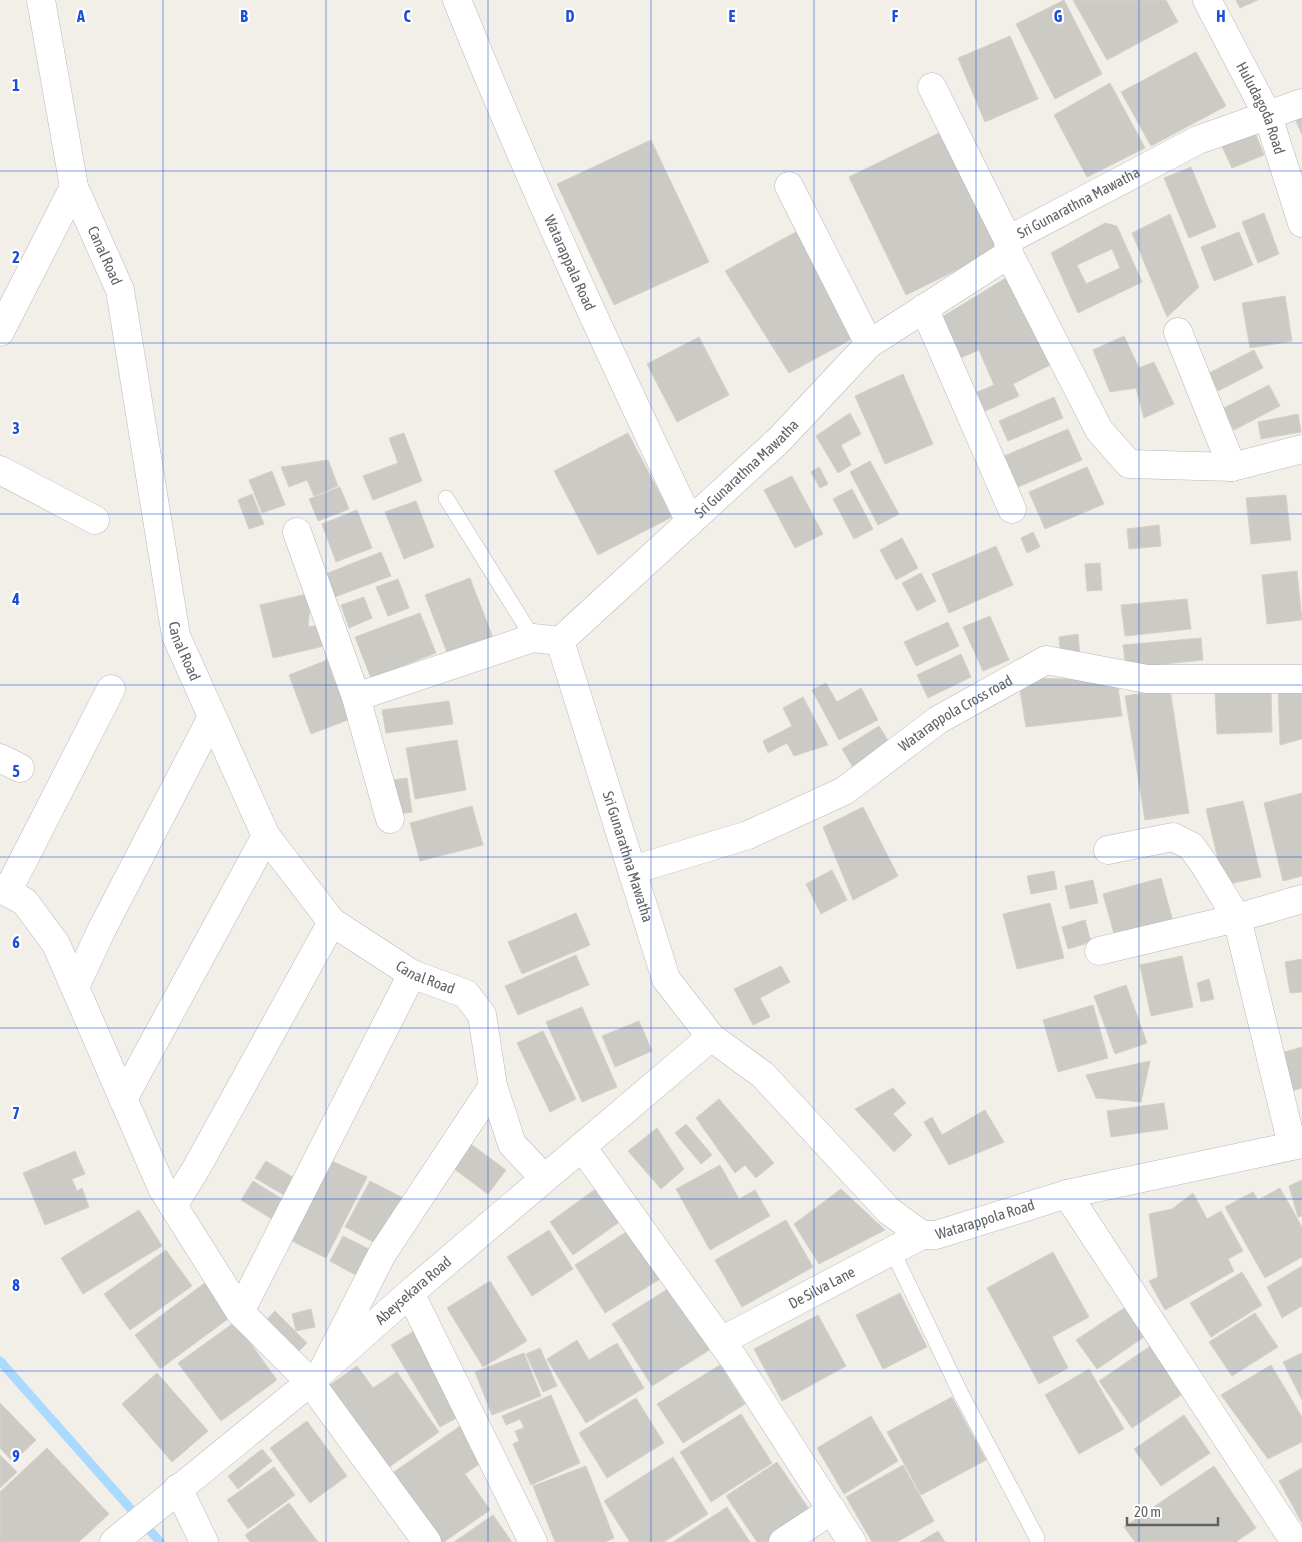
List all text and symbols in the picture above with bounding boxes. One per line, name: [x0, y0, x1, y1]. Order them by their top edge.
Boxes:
text: A: [76, 7, 85, 25]
text: B: [240, 7, 248, 25]
text: C: [403, 7, 411, 25]
text: D: [566, 7, 575, 25]
text: E: [729, 7, 736, 25]
text: F: [892, 7, 899, 25]
text: G: [1054, 7, 1063, 25]
text: H: [1216, 7, 1226, 25]
street label: Huludagoda Road: [1233, 59, 1289, 156]
text: 1: [12, 76, 20, 94]
street label: Sri Gunarathna Mawatha: [1014, 163, 1143, 242]
street label: Watarappala Road: [541, 212, 599, 313]
street label: Canal Road: [85, 223, 126, 287]
text: 2: [12, 248, 20, 266]
street label: Sri Gunarathna Mawatha: [691, 416, 802, 521]
text: 3: [12, 419, 20, 437]
text: 4: [11, 590, 20, 608]
street label: Canal Road: [166, 620, 204, 683]
street label: Watarappola Cross road: [895, 671, 1015, 755]
text: 5: [12, 762, 20, 780]
street label: Sri Gunarathna Mawatha: [600, 789, 657, 924]
text: 6: [12, 933, 20, 951]
street label: Canal Road: [393, 957, 457, 997]
text: 7: [12, 1104, 20, 1122]
street label: Watarappola Road: [933, 1196, 1037, 1243]
street label: Abeysekara Road: [372, 1253, 454, 1328]
street label: De Silva Lane: [785, 1263, 858, 1312]
text: 8: [12, 1276, 20, 1294]
text: 9: [12, 1447, 20, 1465]
scale bar: [1127, 1494, 1218, 1526]
text: 20 m: [1134, 1503, 1161, 1520]

